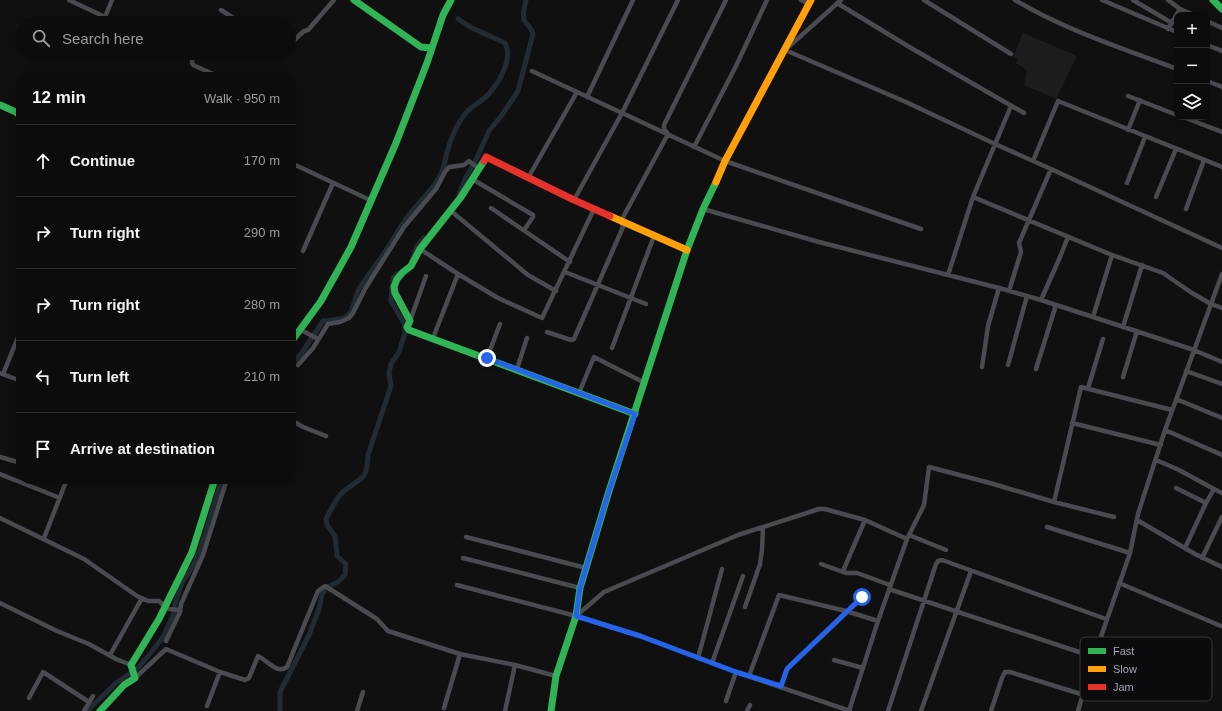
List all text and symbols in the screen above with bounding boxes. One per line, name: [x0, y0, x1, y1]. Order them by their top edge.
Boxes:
map controls: [1174, 12, 1210, 120]
button: +: [1174, 12, 1210, 48]
search box: [16, 16, 296, 60]
icon: search: [30, 27, 52, 49]
text: Search here: [62, 30, 144, 47]
button: −: [1174, 48, 1210, 84]
button: layers: [1174, 84, 1210, 120]
text: 12 min: [32, 88, 86, 107]
text: Walk · 950 m: [204, 91, 280, 106]
icon: ahead: [32, 150, 54, 172]
text: Continue: [70, 152, 135, 169]
text: 170 m: [244, 153, 280, 168]
icon: right: [32, 222, 54, 244]
text: Turn right: [70, 224, 140, 241]
text: 290 m: [244, 225, 280, 240]
icon: right: [32, 294, 54, 316]
text: Turn right: [70, 296, 140, 313]
text: 280 m: [244, 297, 280, 312]
route end: [478, 349, 496, 367]
icon: left: [32, 366, 54, 388]
text: Turn left: [70, 368, 129, 385]
text: 210 m: [244, 369, 280, 384]
icon: arrive: [32, 438, 54, 460]
text: Arrive at destination: [70, 440, 215, 457]
route start: [853, 588, 871, 606]
legend: [1080, 637, 1212, 701]
text: Fast: [1113, 645, 1134, 657]
text: Slow: [1113, 663, 1137, 675]
text: Jam: [1113, 681, 1134, 693]

